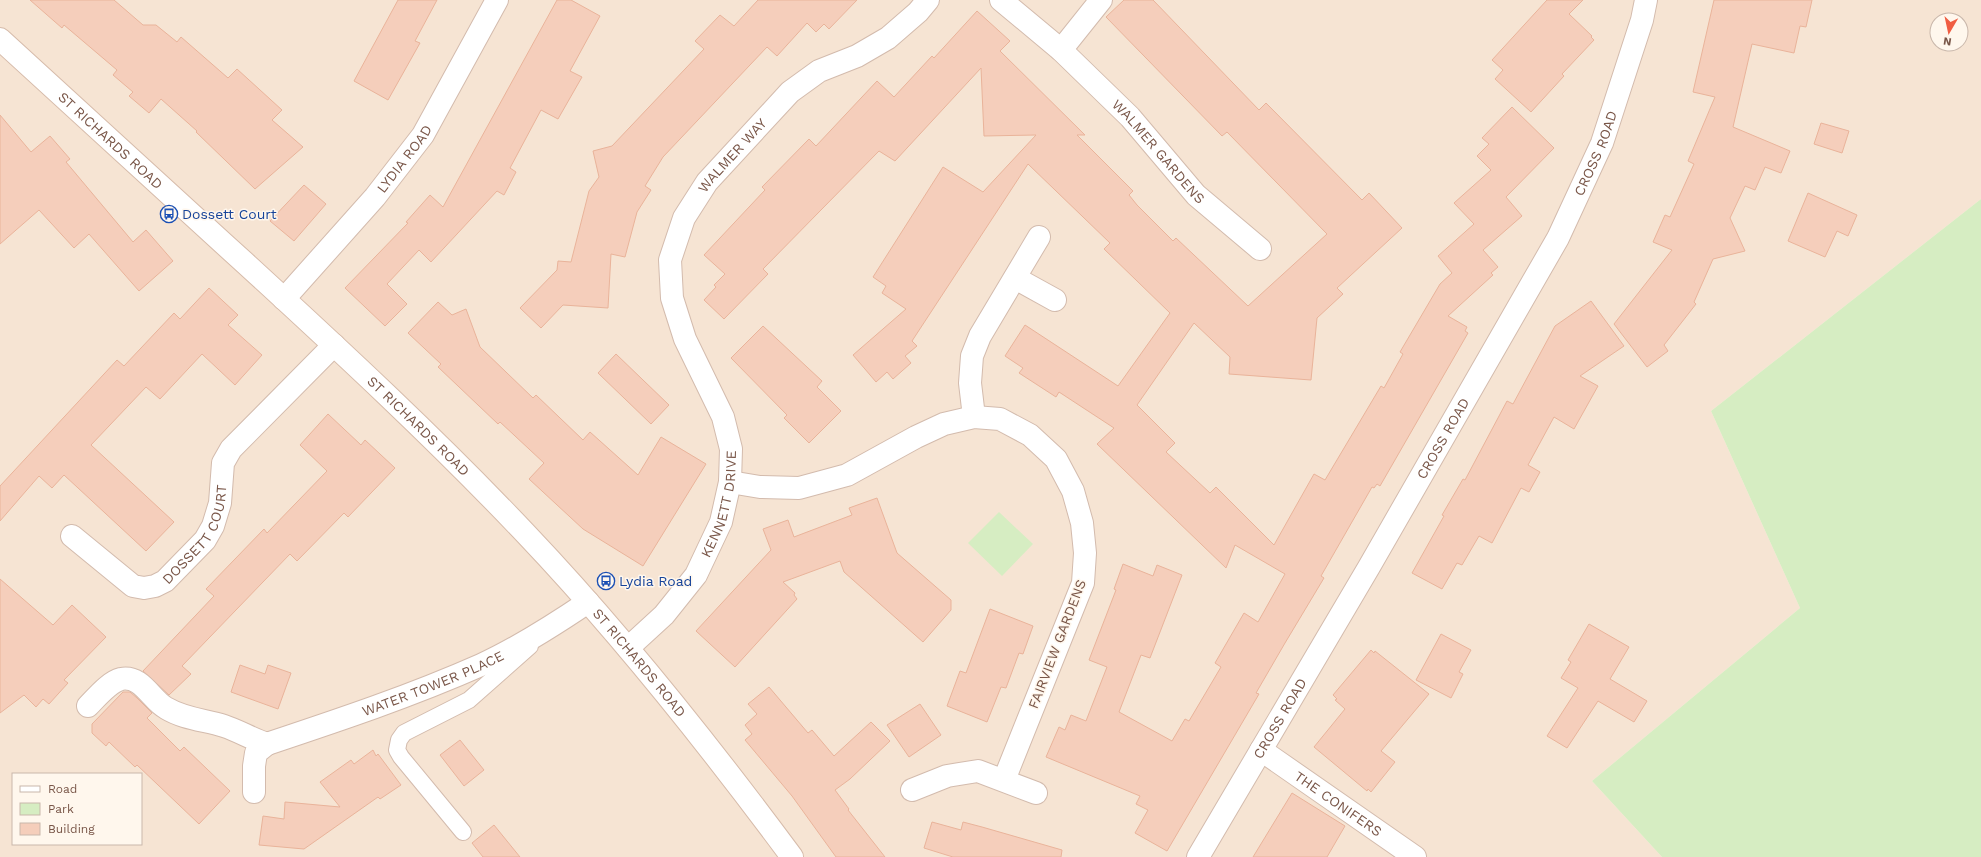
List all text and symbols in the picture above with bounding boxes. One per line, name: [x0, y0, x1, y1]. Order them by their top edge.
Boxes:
north arrow: [1929, 12, 1969, 52]
text: N: [1942, 34, 1953, 48]
street label: ST RICHARDS ROAD: [55, 89, 166, 192]
street label: WALMER GARDENS: [1109, 96, 1208, 207]
street label: CROSS ROAD: [1571, 109, 1620, 198]
street label: WALMER WAY: [694, 115, 770, 195]
street label: LYDIA ROAD: [373, 122, 435, 196]
bus stop icon: Dossett Court: [159, 204, 179, 224]
place label: Dossett Court: [182, 206, 277, 222]
street label: ST RICHARDS ROAD: [364, 373, 473, 479]
street label: CROSS ROAD: [1413, 395, 1472, 482]
street label: KENNETT DRIVE: [698, 450, 739, 560]
street label: DOSSETT COURT: [159, 484, 229, 587]
bus stop icon: Lydia Road: [596, 571, 616, 591]
place label: Lydia Road: [619, 573, 692, 589]
street label: FAIRVIEW GARDENS: [1025, 577, 1089, 711]
street label: ST RICHARDS ROAD: [590, 605, 689, 720]
street label: WATER TOWER PLACE: [360, 647, 506, 719]
street label: CROSS ROAD: [1250, 675, 1310, 762]
street label: THE CONIFERS: [1291, 768, 1385, 840]
legend: [12, 773, 142, 845]
text: Road: [48, 782, 77, 796]
text: Park: [48, 802, 74, 816]
text: Building: [48, 822, 95, 836]

